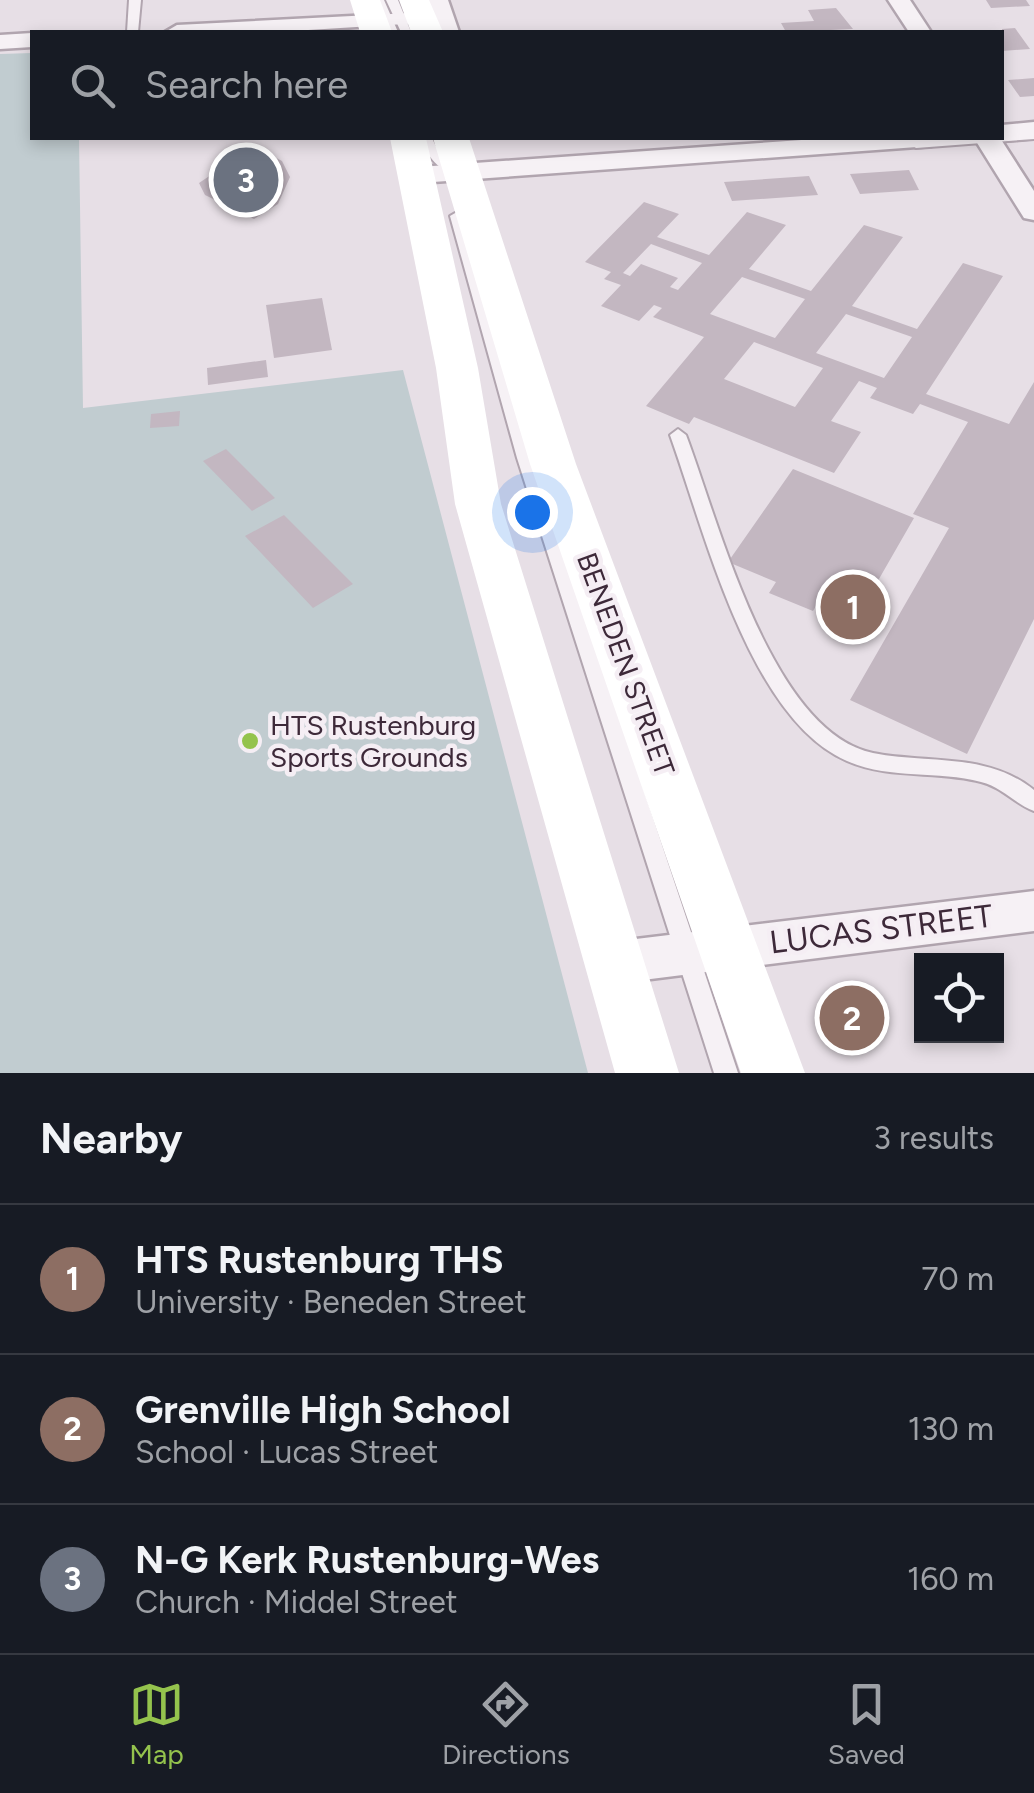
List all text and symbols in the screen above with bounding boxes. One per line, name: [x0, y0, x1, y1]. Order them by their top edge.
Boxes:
search box: [30, 30, 1004, 140]
icon: search: [65, 58, 120, 113]
text: Search here: [145, 62, 348, 108]
pin: 3: [214, 142, 278, 218]
your location: [507, 487, 558, 538]
street label: BENEDEN STREET: [570, 548, 682, 781]
pin: 1: [820, 570, 886, 644]
place label: HTS Rustenburg Sports Grounds: [270, 708, 476, 774]
marker: HTS Rustenburg Sports Grounds: [239, 730, 261, 752]
street label: LUCAS STREET: [767, 896, 995, 962]
map controls: [914, 953, 1004, 1043]
button: locate: [914, 953, 1004, 1043]
pin: 2: [820, 980, 884, 1056]
text: Nearby: [40, 1113, 182, 1164]
text: 3 results: [874, 1119, 994, 1157]
text: HTS Rustenburg THS: [135, 1237, 503, 1283]
text: 1: [66, 1260, 79, 1298]
text: 70 m: [921, 1260, 994, 1298]
text: University · Beneden Street: [135, 1283, 527, 1321]
text: Grenville High School: [135, 1387, 511, 1433]
text: 2: [63, 1410, 82, 1448]
text: 130 m: [908, 1410, 994, 1448]
text: School · Lucas Street: [135, 1433, 438, 1471]
text: N-G Kerk Rustenburg-Wes: [135, 1537, 599, 1583]
text: 3: [64, 1560, 81, 1598]
text: 160 m: [907, 1560, 994, 1598]
text: Church · Middel Street: [135, 1583, 458, 1621]
tab: Map: [129, 1677, 184, 1771]
tab: Directions: [442, 1677, 570, 1771]
tab: Saved: [828, 1677, 905, 1771]

